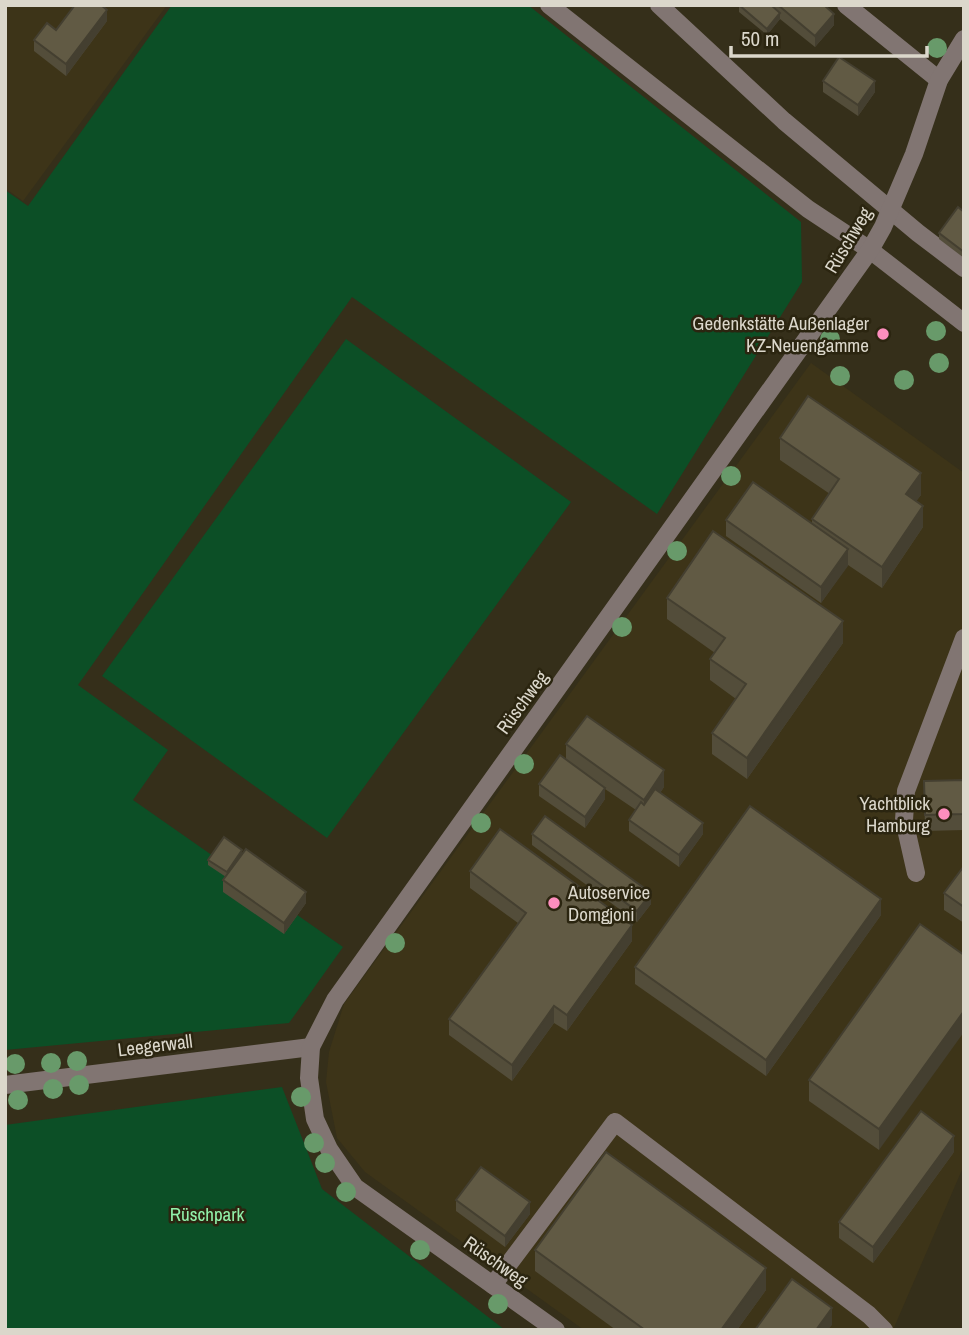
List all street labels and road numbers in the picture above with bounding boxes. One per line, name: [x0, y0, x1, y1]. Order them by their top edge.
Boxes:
street label: Rüschweg: [818, 202, 878, 278]
street label: Rüschweg: [490, 665, 554, 739]
street label: Leegerwall: [116, 1028, 194, 1062]
street label: Rüschweg: [459, 1229, 534, 1293]

